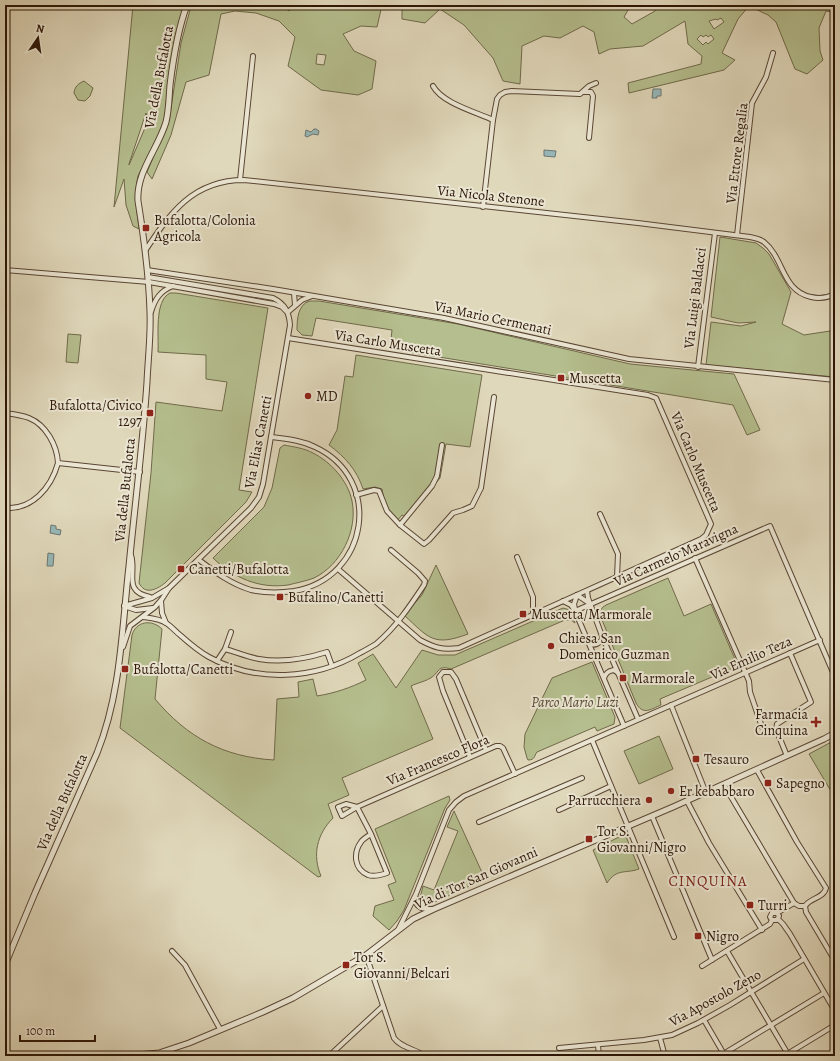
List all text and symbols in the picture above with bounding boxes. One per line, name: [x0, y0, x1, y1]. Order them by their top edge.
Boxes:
north arrow: [18, 18, 58, 58]
text: N: [35, 21, 46, 37]
street label: Via della Bufalotta: [140, 24, 178, 131]
street label: Via Ettore Regalia: [721, 101, 753, 206]
street label: Via Nicola Stenone: [436, 181, 545, 211]
place label: Bufalotta/Colonia Agricola: [153, 211, 256, 246]
marker: Bufalotta/Colonia Agricola: [141, 223, 151, 233]
street label: Via Luigi Baldacci: [679, 246, 711, 351]
street label: Via Mario Cermenati: [432, 296, 553, 340]
street label: Via Carlo Muscetta: [332, 325, 443, 361]
place label: Muscetta: [569, 369, 622, 388]
marker: Muscetta: [556, 373, 566, 383]
place label: MD: [316, 387, 338, 406]
marker: MD: [303, 391, 313, 401]
street label: Via Elias Canetti: [239, 394, 276, 491]
place label: Bufalotta/Civico 1297: [49, 396, 142, 431]
marker: Bufalotta/Civico 1297: [145, 408, 155, 418]
street label: Via Carlo Muscetta: [666, 408, 726, 516]
street label: Via della Bufalotta: [110, 437, 140, 544]
street label: Via Carmelo Maravigna: [610, 519, 742, 591]
place label: Canetti/Bufalotta: [189, 560, 290, 579]
marker: Canetti/Bufalotta: [176, 564, 186, 574]
place label: Bufalino/Canetti: [288, 588, 384, 607]
marker: Bufalino/Canetti: [275, 592, 285, 602]
place label: Muscetta/Marmorale: [531, 605, 652, 624]
marker: Muscetta/Marmorale: [518, 609, 528, 619]
place label: Chiesa San Domenico Guzman: [559, 629, 670, 664]
street label: Via Emilio Teza: [706, 631, 795, 685]
marker: Chiesa San Domenico Guzman: [546, 641, 556, 651]
place label: Bufalotta/Canetti: [133, 660, 233, 679]
marker: Bufalotta/Canetti: [120, 664, 130, 674]
place label: Marmorale: [631, 669, 695, 688]
marker: Marmorale: [618, 673, 628, 683]
park label: Parco Mario Luzi: [531, 693, 619, 712]
place label: Farmacia Cinquina: [755, 705, 808, 740]
marker: Farmacia Cinquina: [811, 717, 821, 727]
street label: Via Francesco Flora: [383, 730, 493, 791]
street label: Via della Bufalotta: [32, 750, 92, 854]
place label: Tesauro: [704, 750, 749, 769]
marker: Tesauro: [691, 754, 701, 764]
place label: Sapegno: [776, 774, 825, 793]
marker: Sapegno: [763, 778, 773, 788]
place label: Er kebabbaro: [679, 782, 755, 801]
marker: Er kebabbaro: [666, 786, 676, 796]
place label: Parrucchiera: [568, 791, 641, 810]
marker: Parrucchiera: [644, 795, 654, 805]
place label: Tor S. Giovanni/Nigro: [597, 822, 686, 857]
marker: Tor S. Giovanni/Nigro: [584, 834, 594, 844]
street label: Via di Tor San Giovanni: [410, 842, 541, 914]
district label: CINQUINA: [668, 871, 748, 891]
place label: Turri: [758, 896, 788, 915]
marker: Turri: [745, 900, 755, 910]
place label: Nigro: [706, 927, 739, 946]
marker: Nigro: [693, 931, 703, 941]
place label: Tor S. Giovanni/Belcari: [354, 948, 450, 983]
marker: Tor S. Giovanni/Belcari: [341, 960, 351, 970]
street label: Via Apostolo Zeno: [665, 965, 764, 1032]
scale bar: [20, 1017, 95, 1043]
text: 100 m: [26, 1023, 55, 1039]

